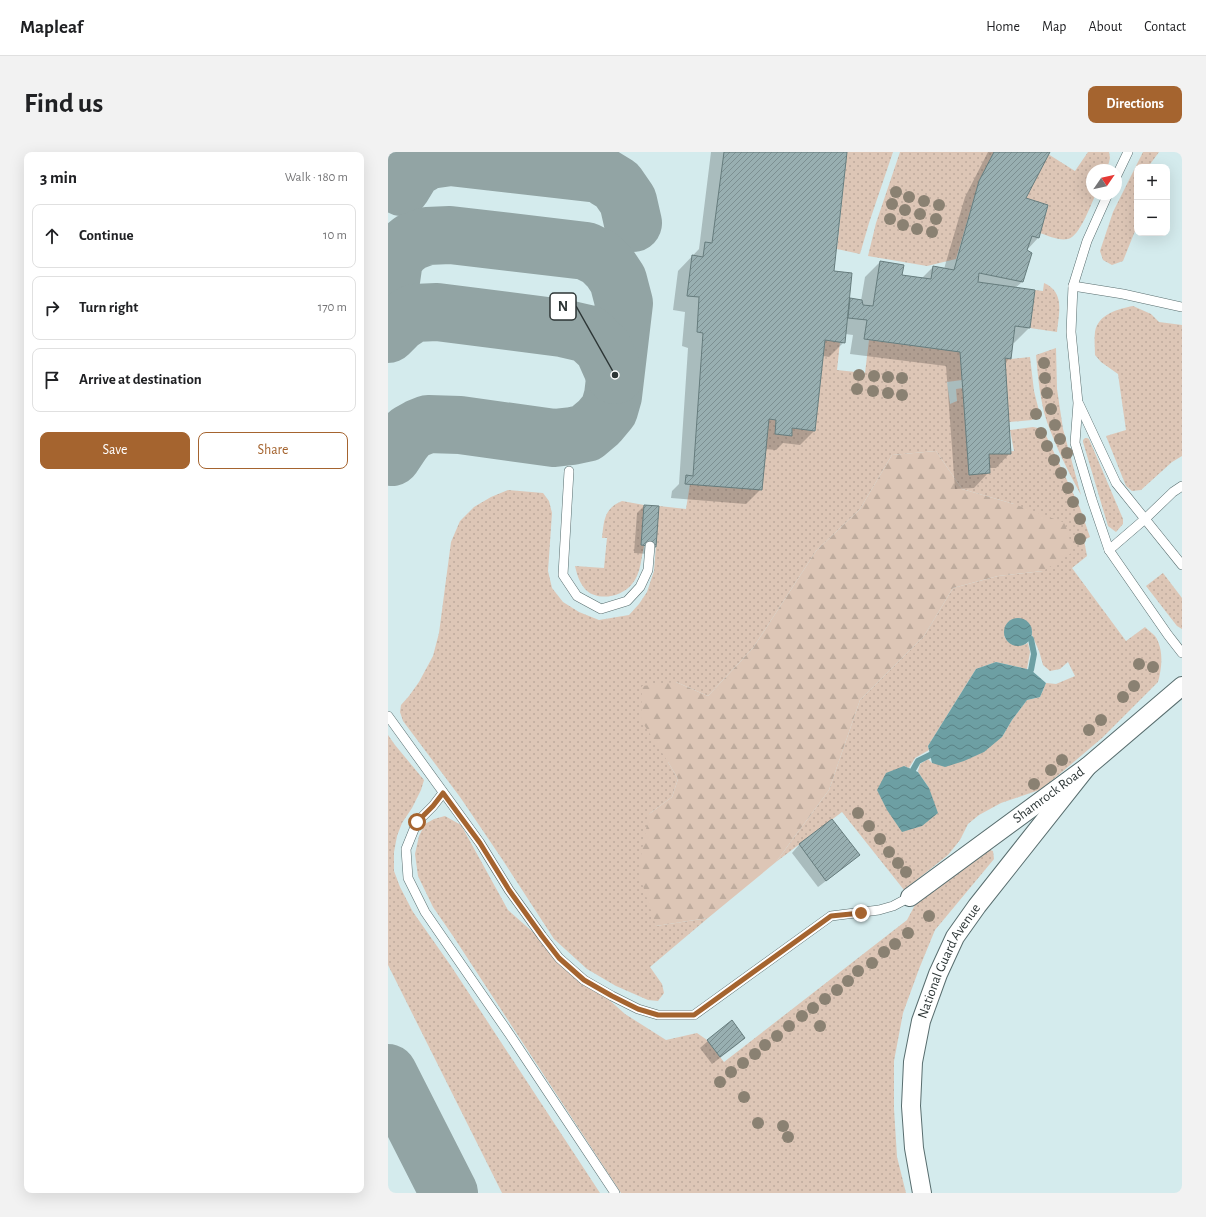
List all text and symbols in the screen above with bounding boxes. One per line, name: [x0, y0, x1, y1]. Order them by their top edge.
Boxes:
text: Mapleaf: [20, 18, 83, 37]
text: Home: [986, 20, 1020, 34]
text: Map: [1042, 20, 1066, 34]
text: About: [1088, 20, 1122, 34]
text: Contact: [1144, 20, 1186, 34]
button: Directions: [1088, 86, 1182, 123]
text: Find us: [24, 90, 103, 118]
north arrow: [1086, 164, 1122, 200]
map controls: [1134, 164, 1170, 236]
button: +: [1134, 164, 1170, 200]
text: 3 min: [40, 169, 77, 186]
text: Walk · 180 m: [285, 171, 348, 184]
button: −: [1134, 200, 1170, 236]
icon: ahead: [41, 225, 63, 247]
text: Continue: [79, 228, 134, 243]
text: 10 m: [323, 229, 347, 242]
callout: N: [550, 293, 576, 320]
icon: right: [41, 297, 63, 319]
text: N: [558, 299, 568, 314]
text: Turn right: [79, 300, 138, 315]
text: 170 m: [318, 301, 347, 314]
icon: arrive: [41, 369, 63, 391]
text: Arrive at destination: [79, 372, 202, 387]
button: Save: [40, 432, 190, 469]
button: Share: [198, 432, 348, 469]
street label: Shamrock Road: [1010, 765, 1087, 826]
route start: [408, 813, 426, 831]
street label: National Guard Avenue: [915, 901, 983, 1020]
route end: [852, 904, 870, 922]

